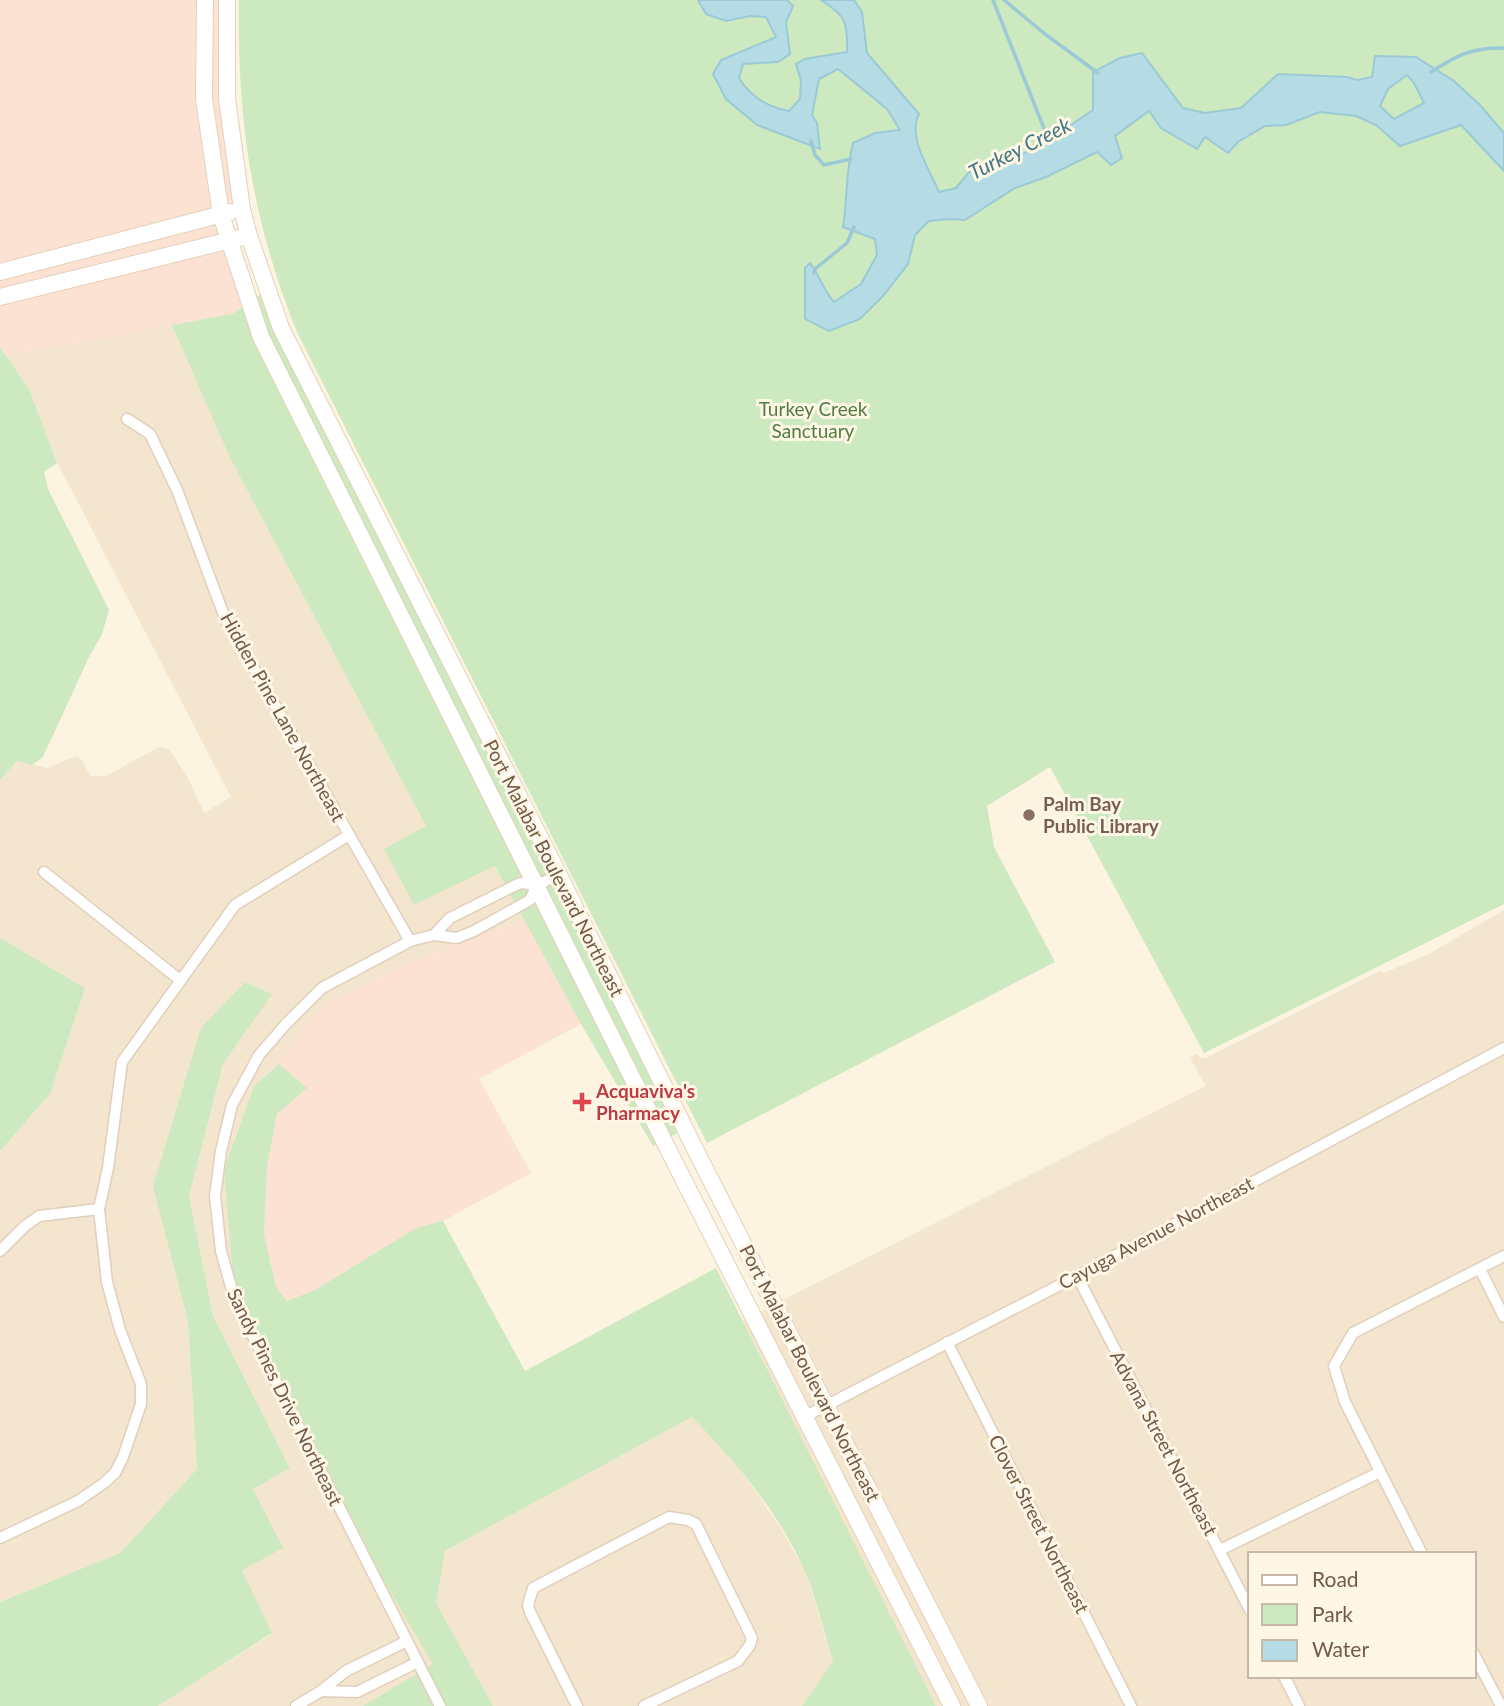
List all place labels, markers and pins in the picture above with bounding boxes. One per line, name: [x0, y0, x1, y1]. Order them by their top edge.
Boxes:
place label: Palm Bay Public Library: [1043, 792, 1160, 837]
marker: Palm Bay Public Library: [1021, 807, 1037, 823]
place label: Acquaviva's Pharmacy: [595, 1079, 695, 1124]
marker: Acquaviva's Pharmacy: [574, 1094, 590, 1110]

